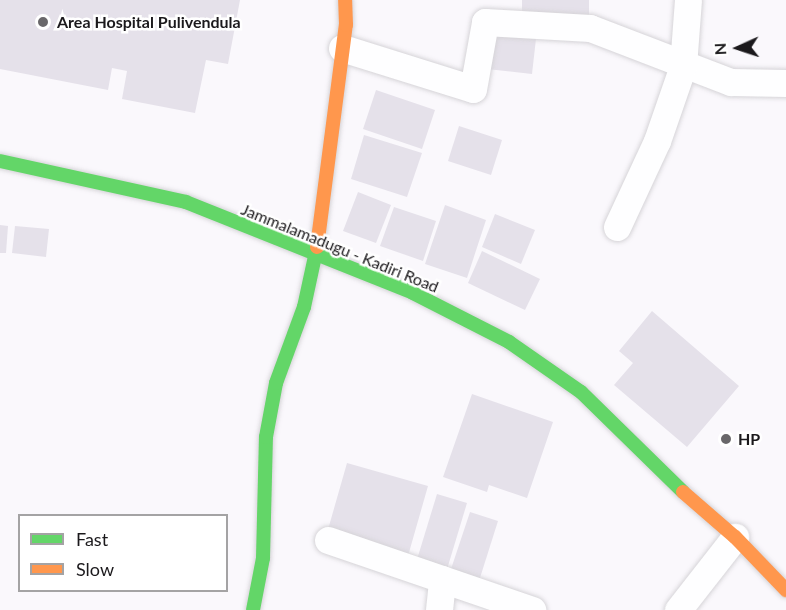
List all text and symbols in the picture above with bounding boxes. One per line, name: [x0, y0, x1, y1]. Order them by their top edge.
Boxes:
place label: Area Hospital Pulivendula: [57, 12, 241, 32]
marker: Area Hospital Pulivendula: [34, 13, 52, 31]
north arrow: [708, 18, 768, 78]
text: N: [710, 42, 729, 56]
street label: Jammalamadugu - Kadiri Road: [238, 200, 442, 296]
place label: HP: [738, 429, 760, 449]
marker: HP: [719, 432, 733, 446]
legend: [18, 514, 228, 592]
text: Fast: [76, 528, 108, 550]
text: Slow: [76, 558, 114, 580]

